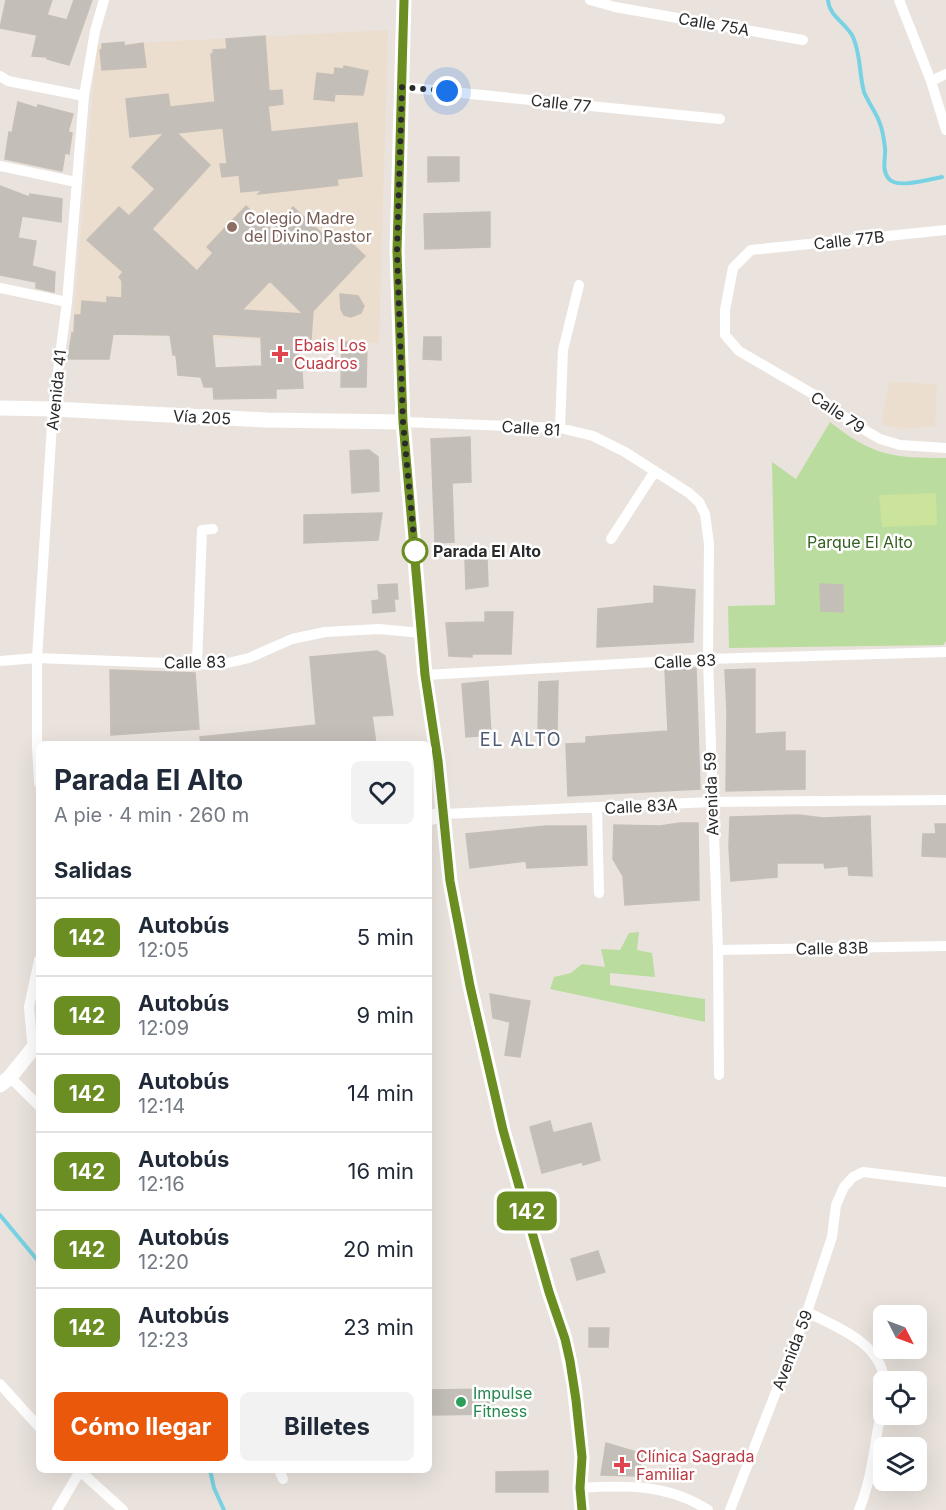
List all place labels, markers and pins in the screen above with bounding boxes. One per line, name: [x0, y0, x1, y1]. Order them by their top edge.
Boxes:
place label: Colegio Madre del Divino Pastor: [244, 208, 372, 246]
marker: Colegio Madre del Divino Pastor: [225, 220, 239, 234]
place label: Ebais Los Cuadros: [294, 335, 366, 373]
marker: Ebais Los Cuadros: [271, 345, 289, 363]
marker: Parada El Alto: [402, 538, 428, 564]
place label: Parada El Alto: [433, 541, 541, 561]
place label: Impulse Fitness: [473, 1383, 532, 1421]
marker: Impulse Fitness: [454, 1395, 468, 1409]
place label: Clínica Sagrada Familiar: [636, 1446, 754, 1484]
marker: Clínica Sagrada Familiar: [613, 1456, 631, 1474]

